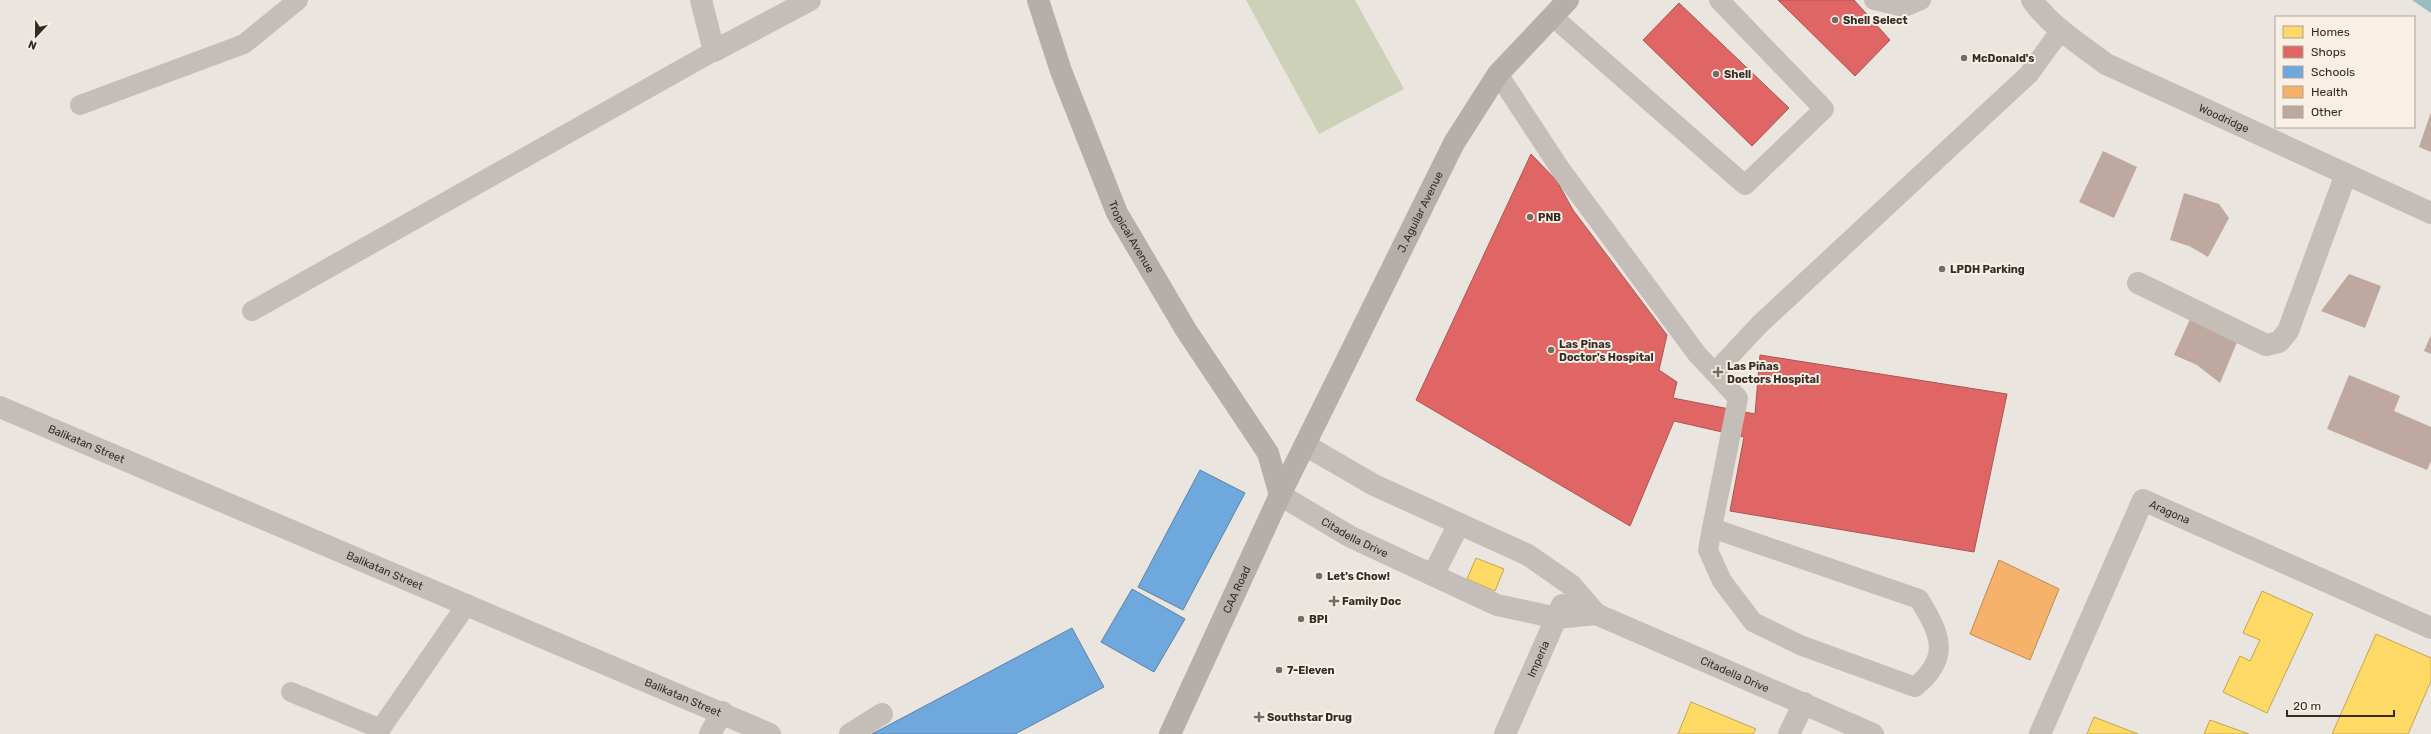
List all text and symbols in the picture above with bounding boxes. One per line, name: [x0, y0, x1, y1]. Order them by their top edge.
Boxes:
place label: Shell Select: [1843, 14, 1908, 27]
marker: Shell Select: [1830, 15, 1840, 25]
north arrow: [16, 16, 56, 56]
legend: [2275, 16, 2415, 128]
text: Homes: [2311, 25, 2350, 39]
text: N: [26, 37, 39, 52]
text: Shops: [2311, 45, 2346, 59]
place label: McDonald's: [1972, 52, 2034, 65]
marker: McDonald's: [1959, 53, 1969, 63]
text: Schools: [2311, 65, 2355, 79]
place label: Shell: [1724, 68, 1751, 81]
marker: Shell: [1711, 69, 1721, 79]
text: Health: [2311, 85, 2348, 99]
street label: Woodridge: [2197, 101, 2251, 135]
text: Other: [2311, 105, 2343, 119]
street label: J. Aguilar Avenue: [1394, 169, 1445, 254]
street label: Tropical Avenue: [1106, 199, 1157, 275]
place label: PNB: [1538, 211, 1561, 224]
marker: PNB: [1525, 212, 1535, 222]
place label: LPDH Parking: [1950, 263, 2025, 276]
marker: LPDH Parking: [1937, 264, 1947, 274]
place label: Las Pinas Doctor's Hospital: [1559, 338, 1654, 364]
marker: Las Pinas Doctor's Hospital: [1546, 345, 1556, 355]
place label: Las Piñas Doctors Hospital: [1727, 360, 1819, 386]
marker: Las Piñas Doctors Hospital: [1712, 366, 1724, 378]
street label: Balikatan Street: [46, 422, 127, 466]
street label: Aragona: [2147, 497, 2192, 527]
street label: Citadella Drive: [1319, 514, 1390, 560]
street label: Balikatan Street: [344, 548, 426, 593]
street label: CAA Road: [1220, 564, 1253, 615]
place label: Let's Chow!: [1327, 570, 1390, 583]
marker: Let's Chow!: [1314, 571, 1324, 581]
place label: Family Doc: [1342, 595, 1402, 608]
marker: Family Doc: [1329, 596, 1339, 606]
place label: BPI: [1309, 613, 1328, 626]
marker: BPI: [1296, 614, 1306, 624]
street label: Imperia: [1524, 639, 1552, 679]
street label: Citadella Drive: [1698, 654, 1771, 695]
place label: 7-Eleven: [1287, 664, 1335, 677]
marker: 7-Eleven: [1274, 665, 1284, 675]
street label: Balikatan Street: [643, 675, 724, 719]
scale bar: [2287, 692, 2394, 718]
text: 20 m: [2293, 699, 2321, 713]
place label: Southstar Drug: [1267, 711, 1352, 724]
marker: Southstar Drug: [1254, 712, 1264, 722]

